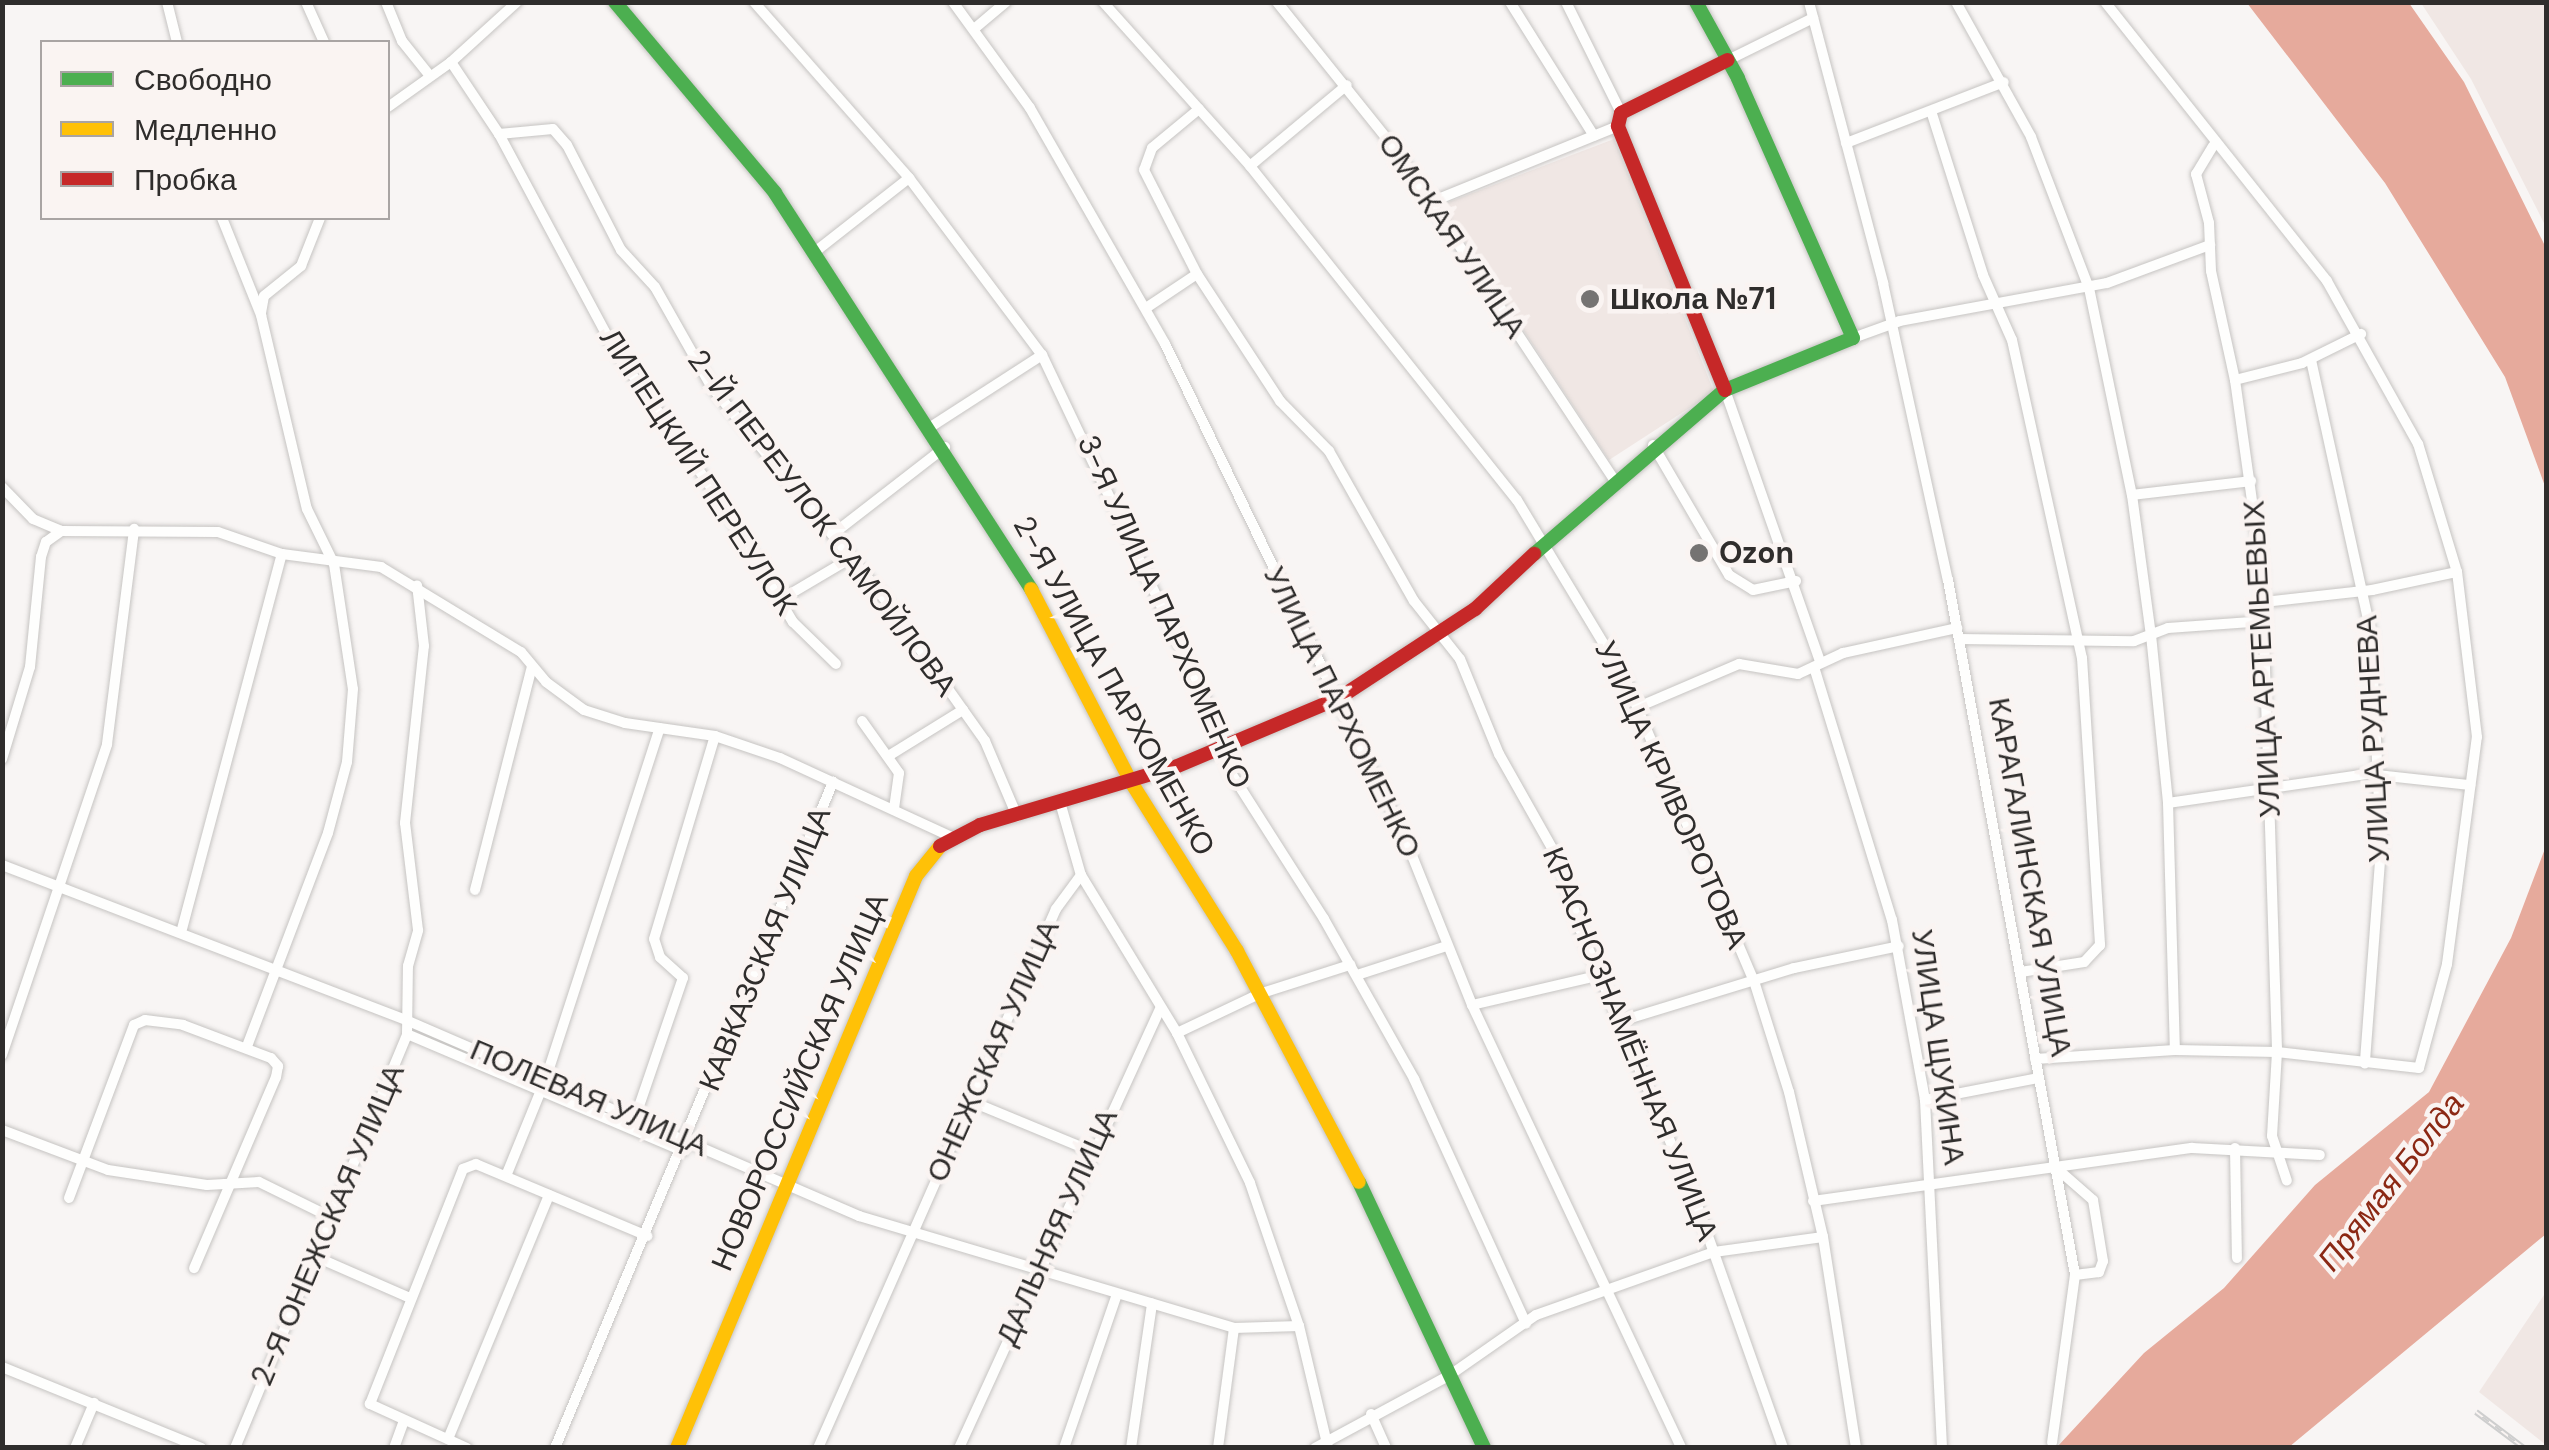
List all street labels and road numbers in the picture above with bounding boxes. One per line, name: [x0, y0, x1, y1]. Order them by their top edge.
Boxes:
street label: ОМСКАЯ УЛИЦА: [1370, 127, 1534, 345]
street label: ЛИПЕЦКИЙ ПЕРЕУЛОК: [592, 322, 804, 622]
street label: 2-Й ПЕРЕУЛОК САМОЙЛОВА: [680, 343, 964, 703]
street label: 3-Я УЛИЦА ПАРХОМЕНКО: [1070, 430, 1258, 794]
street label: УЛИЦА АРТЕМЬЕВЫХ: [2236, 499, 2288, 819]
street label: 2-Я УЛИЦА ПАРХОМЕНКО: [1006, 510, 1222, 862]
street label: УЛИЦА ПАРХОМЕНКО: [1256, 561, 1428, 863]
street label: УЛИЦА РУДНЕВА: [2349, 614, 2397, 864]
street label: УЛИЦА КРИВОРОТОВА: [1587, 636, 1755, 954]
street label: КАРАГАЛИНСКАЯ УЛИЦА: [1981, 695, 2079, 1059]
street label: КАВКАЗСКАЯ УЛИЦА: [692, 802, 838, 1096]
street label: КРАСНОЗНАМЁННАЯ УЛИЦА: [1534, 842, 1726, 1246]
street label: НОВОРОССИЙСКАЯ УЛИЦА: [704, 888, 896, 1276]
street label: ОНЕЖСКАЯ УЛИЦА: [919, 915, 1067, 1187]
street label: УЛИЦА ЩУКИНА: [1904, 927, 1972, 1167]
street label: ПОЛЕВАЯ УЛИЦА: [465, 1032, 713, 1164]
street label: 2-Я ОНЕЖСКАЯ УЛИЦА: [244, 1059, 412, 1391]
street label: ДАЛЬНЯЯ УЛИЦА: [989, 1103, 1125, 1351]

